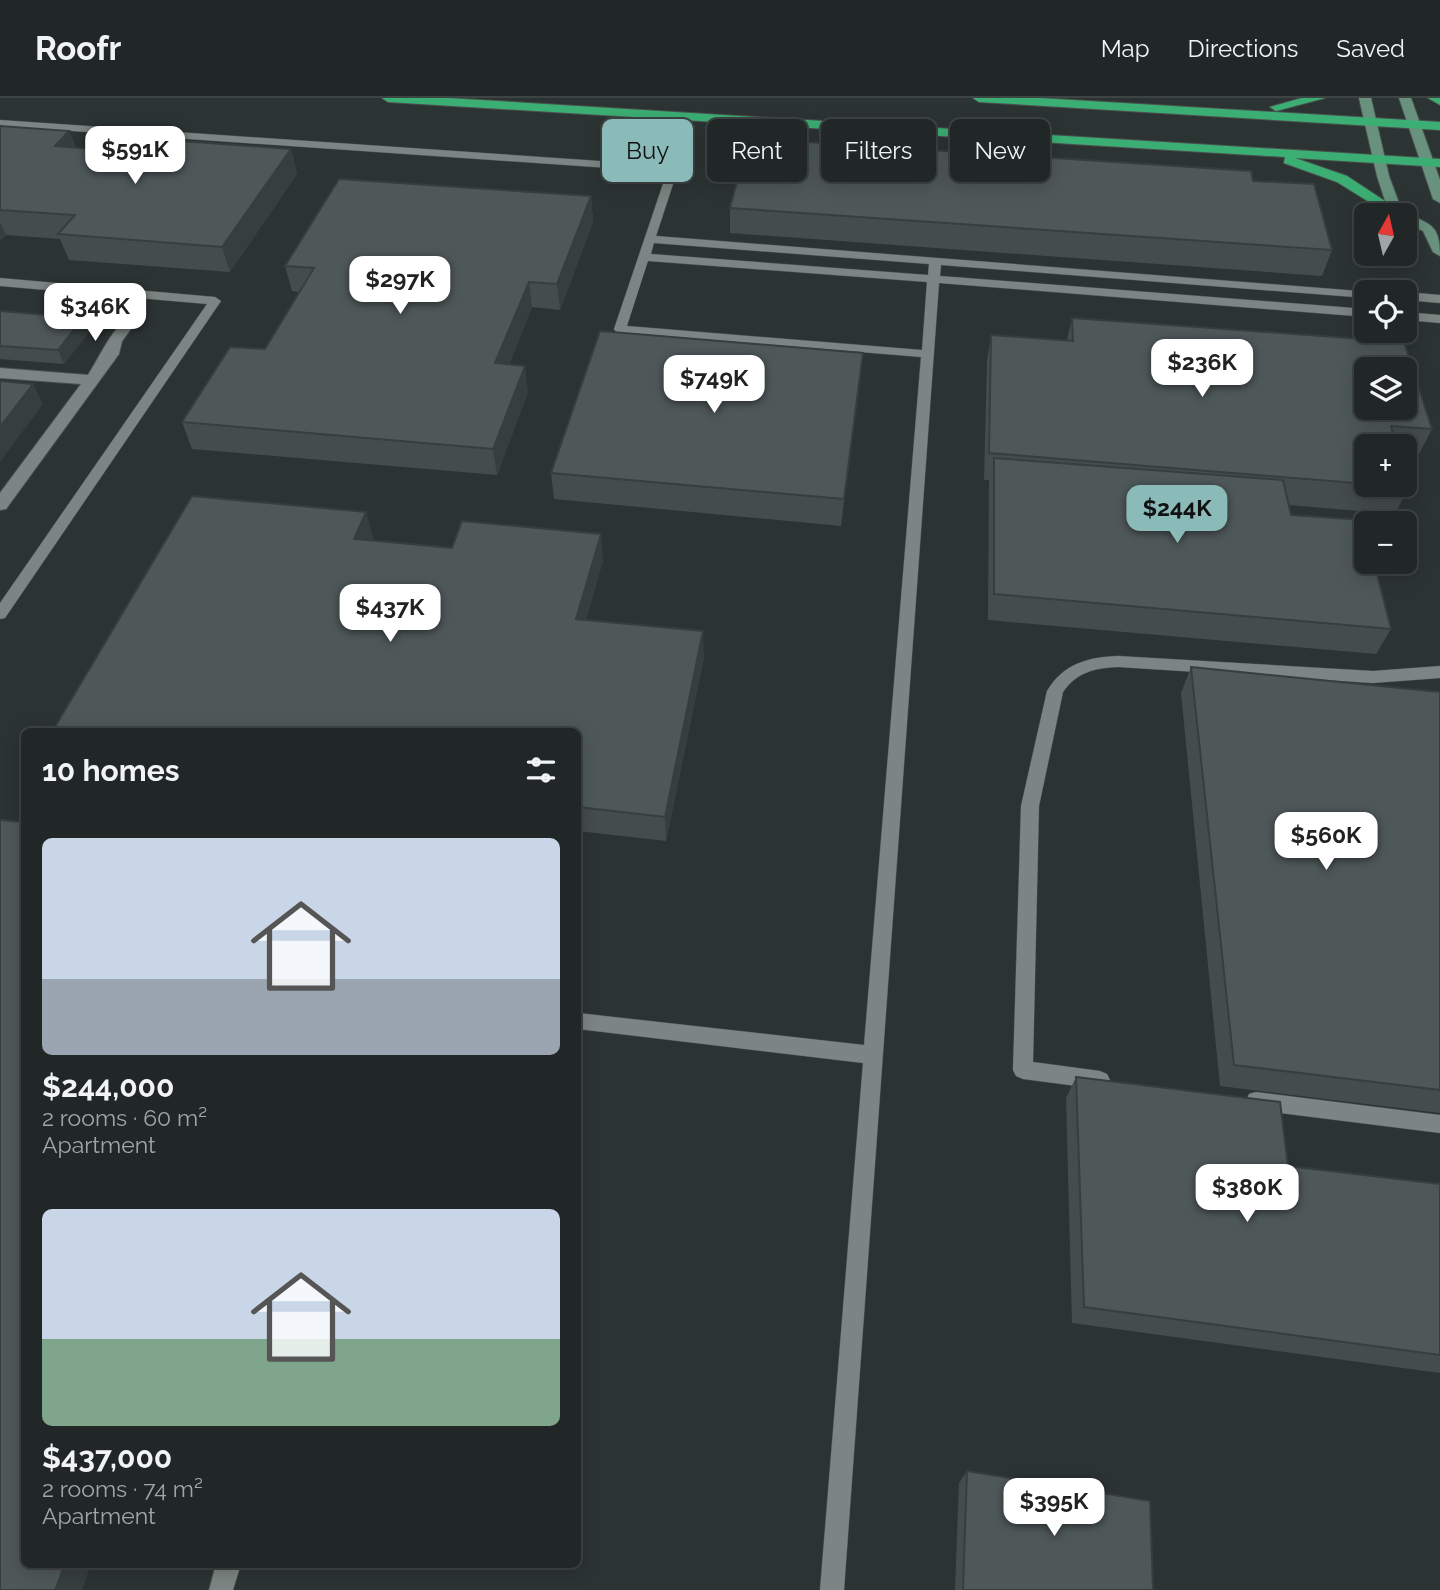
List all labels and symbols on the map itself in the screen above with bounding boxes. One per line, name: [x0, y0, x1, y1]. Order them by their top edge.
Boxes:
pin: $591K: [86, 126, 184, 186]
north arrow: [1354, 203, 1418, 266]
pin: $297K: [351, 256, 449, 316]
pin: $346K: [46, 284, 144, 343]
pin: $236K: [1153, 340, 1251, 399]
pin: $749K: [665, 356, 763, 415]
pin: $244K: [1128, 486, 1226, 545]
pin: $437K: [341, 584, 439, 644]
pin: $560K: [1277, 812, 1375, 872]
pin: $380K: [1198, 1164, 1296, 1224]
pin: $395K: [1005, 1478, 1103, 1538]

